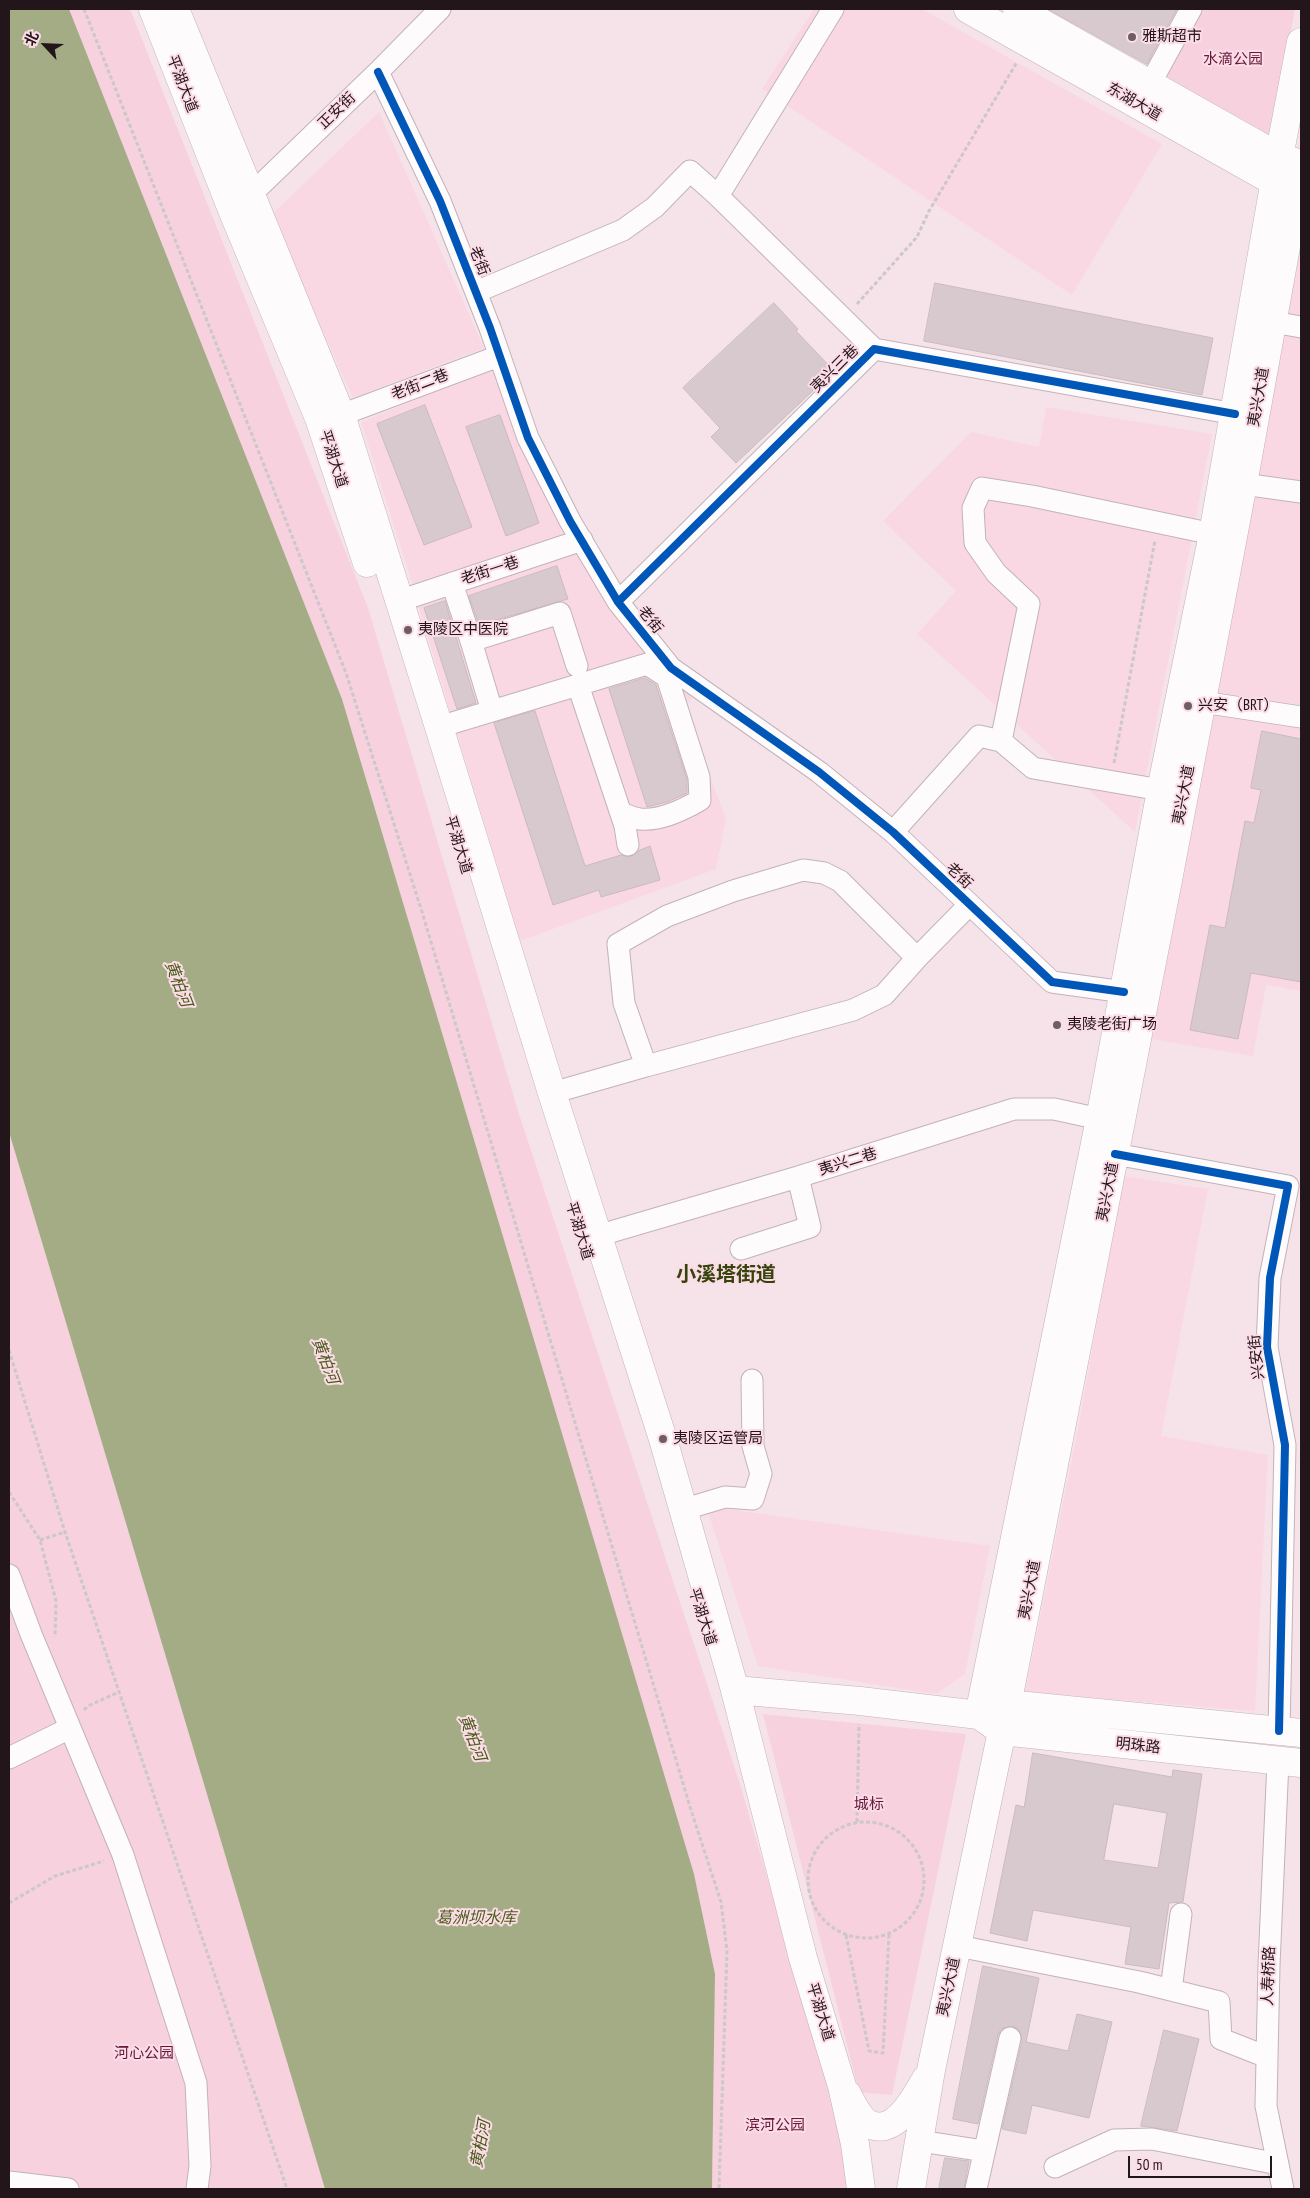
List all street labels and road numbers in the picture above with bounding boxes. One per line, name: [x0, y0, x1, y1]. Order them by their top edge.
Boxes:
street label: 平湖大道: [163, 53, 201, 115]
street label: 东湖大道: [1104, 79, 1164, 125]
street label: 正安街: [315, 89, 359, 133]
street label: 老街: [465, 244, 493, 278]
street label: 夷兴三巷: [807, 341, 863, 397]
street label: 老街二巷: [389, 366, 451, 404]
street label: 夷兴大道: [1245, 366, 1273, 428]
street label: 平湖大道: [315, 428, 351, 490]
street label: 老街一巷: [459, 553, 521, 589]
street label: 老街: [634, 603, 666, 637]
street label: 夷兴大道: [1169, 764, 1199, 826]
street label: 平湖大道: [441, 814, 475, 876]
street label: 老街: [942, 859, 976, 893]
street label: 夷兴二巷: [817, 1145, 879, 1179]
street label: 夷兴大道: [1093, 1161, 1123, 1223]
street label: 平湖大道: [562, 1200, 596, 1262]
street label: 兴安街: [1246, 1334, 1268, 1380]
street label: 夷兴大道: [1015, 1559, 1045, 1621]
street label: 平湖大道: [684, 1586, 720, 1648]
street label: 明珠路: [1115, 1735, 1161, 1757]
street label: 人寿桥路: [1259, 1946, 1279, 2006]
street label: 夷兴大道: [934, 1956, 964, 2018]
street label: 平湖大道: [803, 1981, 837, 2043]

